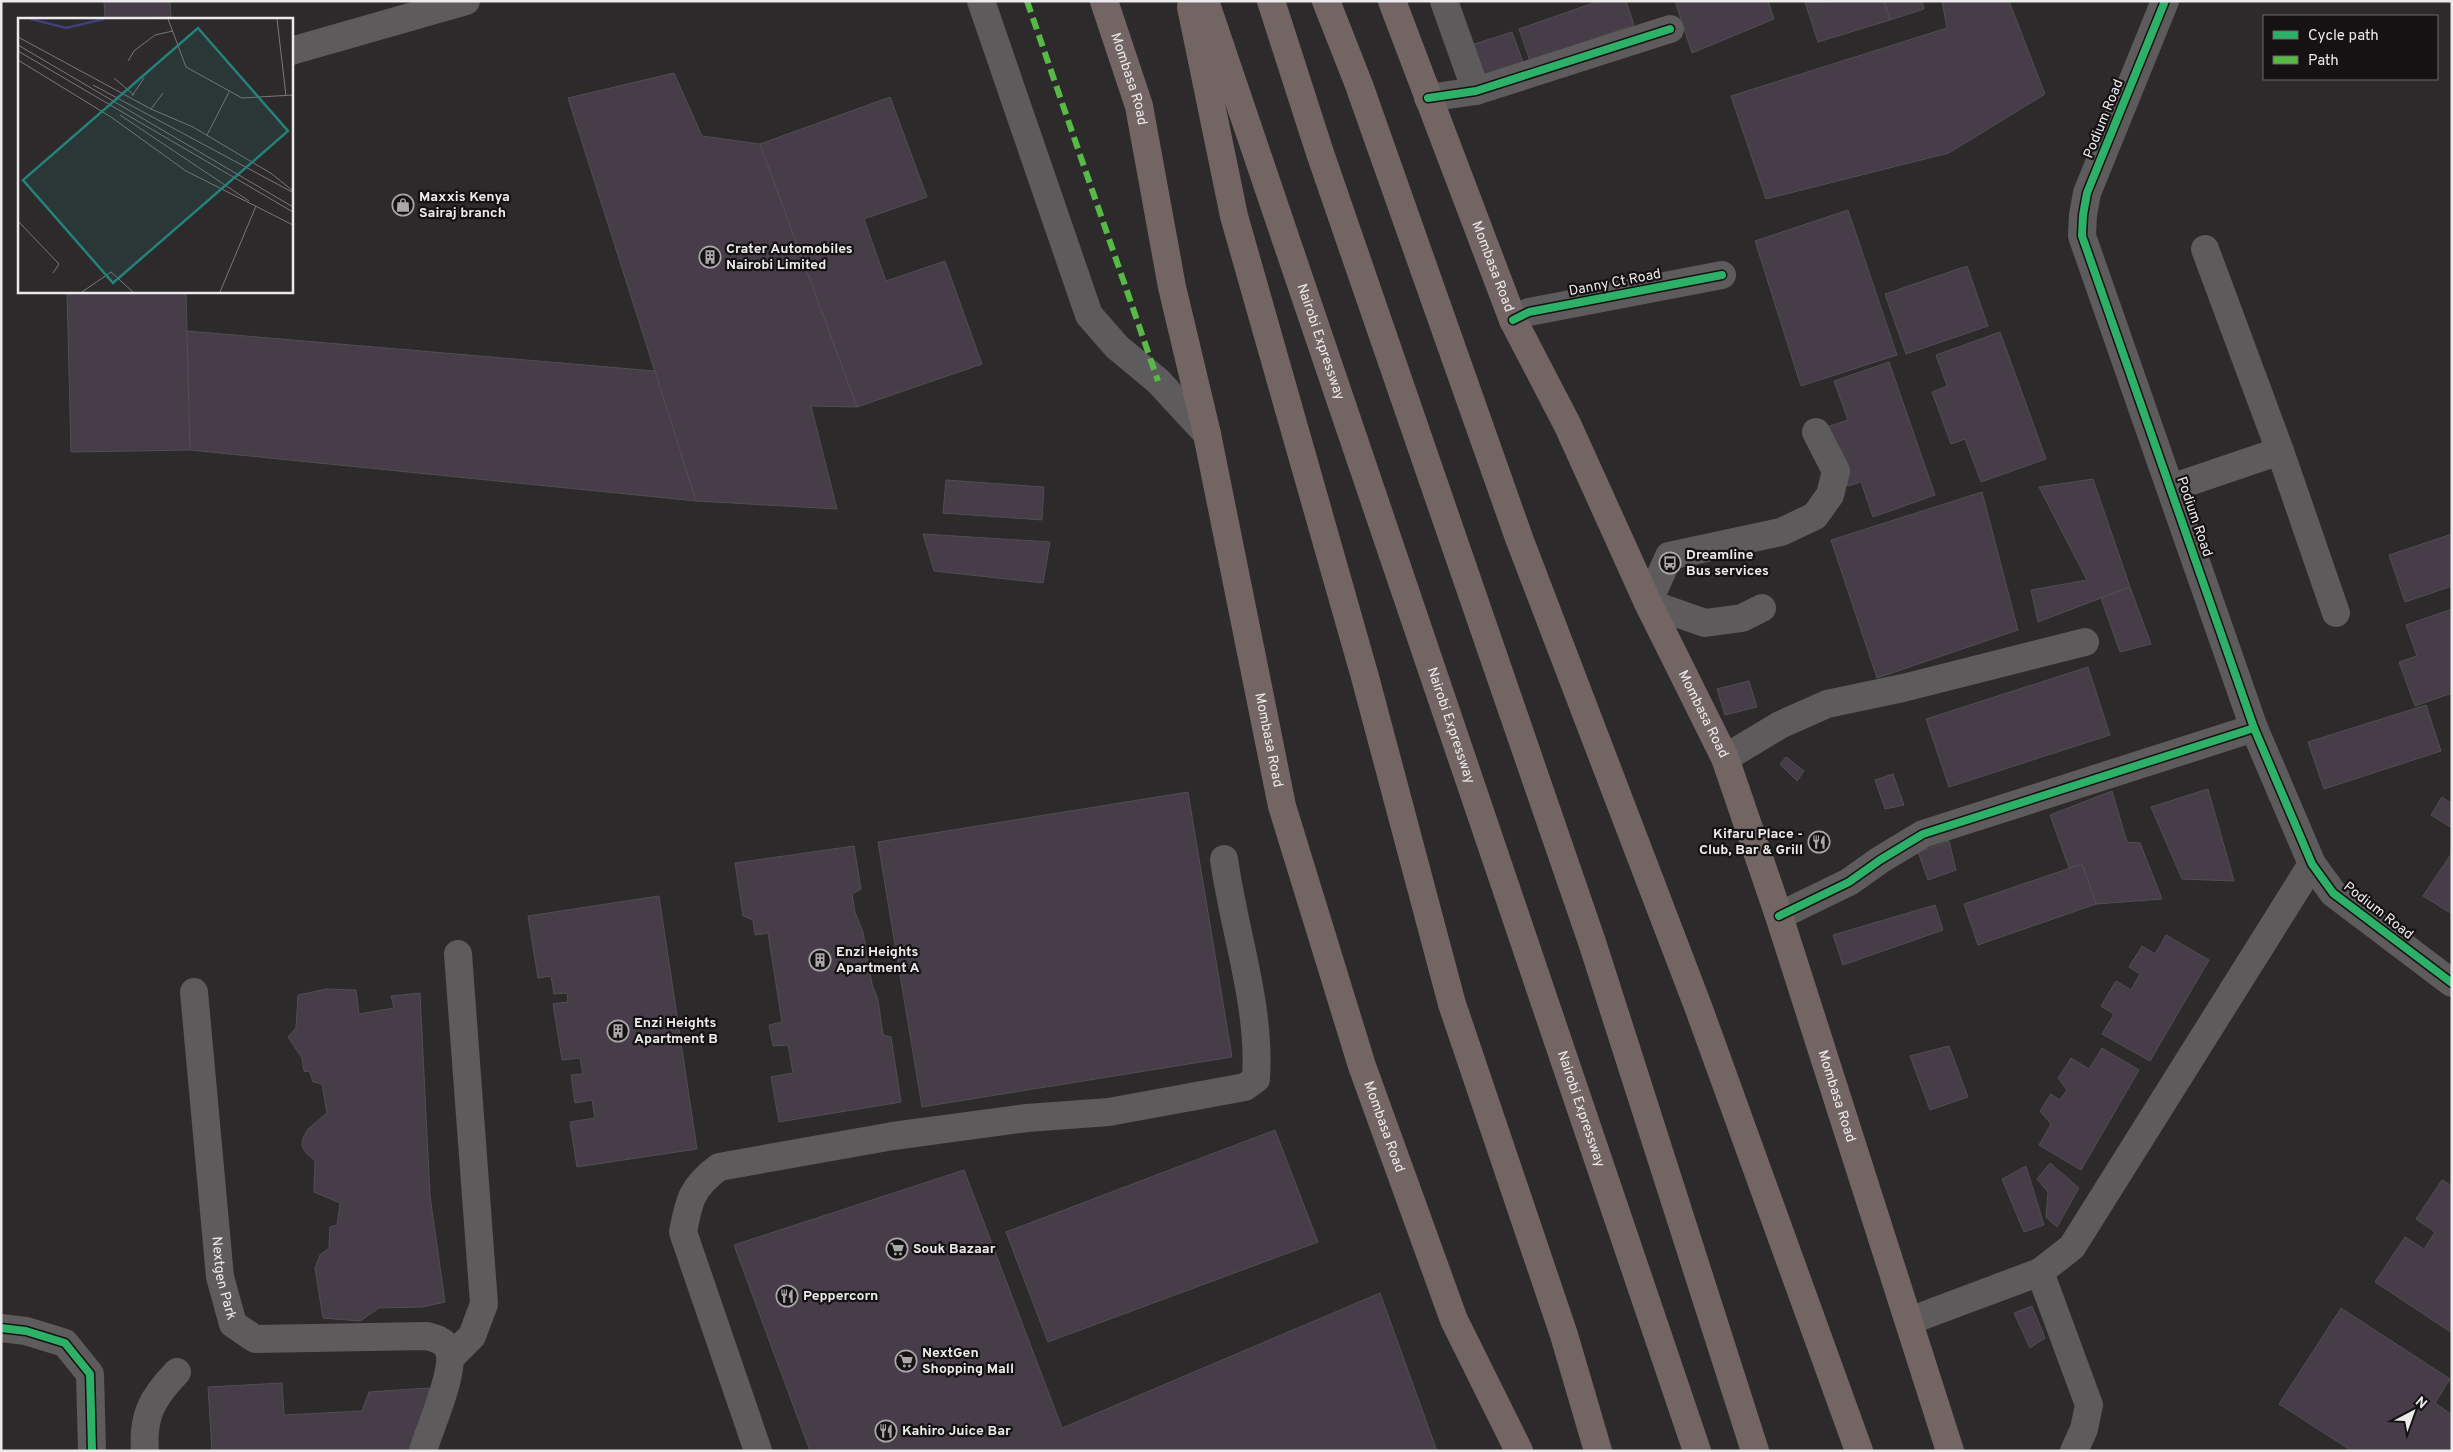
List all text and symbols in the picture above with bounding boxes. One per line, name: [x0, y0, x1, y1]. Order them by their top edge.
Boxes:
legend: [2263, 15, 2438, 80]
inset map: [18, 18, 292, 292]
text: Cycle path: [2308, 27, 2379, 46]
street label: Mombasa Road: [1107, 31, 1151, 126]
text: Path: [2308, 52, 2339, 71]
street label: Podium Road: [2080, 77, 2128, 161]
place label: Maxxis Kenya Sairaj branch: [419, 189, 510, 222]
shop icon: Maxxis Kenya Sairaj branch: [391, 193, 415, 217]
street label: Mombasa Road: [1468, 219, 1518, 314]
place label: Crater Automobiles Nairobi Limited: [726, 241, 853, 274]
building icon: Crater Automobiles Nairobi Limited: [698, 245, 722, 269]
street label: Danny Ct Road: [1567, 266, 1663, 300]
street label: Nairobi Expressway: [1293, 281, 1348, 402]
street label: Podium Road: [2172, 475, 2216, 559]
place label: Dreamline Bus services: [1686, 547, 1769, 580]
bus stop icon: Dreamline Bus services: [1658, 551, 1682, 575]
street label: Nairobi Expressway: [1423, 665, 1478, 786]
street label: Mombasa Road: [1674, 667, 1732, 761]
street label: Mombasa Road: [1251, 691, 1287, 789]
place label: Kifaru Place - Club, Bar & Grill: [1699, 826, 1803, 859]
restaurant icon: Kifaru Place - Club, Bar & Grill: [1807, 830, 1831, 854]
street label: Podium Road: [2340, 878, 2416, 944]
place label: Enzi Heights Apartment A: [836, 944, 920, 977]
building icon: Enzi Heights Apartment A: [808, 948, 832, 972]
place label: Enzi Heights Apartment B: [634, 1015, 718, 1048]
building icon: Enzi Heights Apartment B: [606, 1019, 630, 1043]
street label: Mombasa Road: [1814, 1048, 1859, 1144]
street label: Nairobi Expressway: [1553, 1049, 1609, 1169]
street label: Mombasa Road: [1360, 1079, 1408, 1175]
street label: Nextgen Park: [208, 1236, 240, 1322]
supermarket icon: Souk Bazaar: [885, 1237, 909, 1261]
place label: Souk Bazaar: [913, 1241, 996, 1258]
restaurant icon: Peppercorn: [775, 1284, 799, 1308]
place label: Peppercorn: [803, 1288, 878, 1305]
place label: NextGen Shopping Mall: [922, 1345, 1014, 1378]
supermarket icon: NextGen Shopping Mall: [894, 1349, 918, 1373]
north arrow: [2388, 1387, 2438, 1437]
text: N: [2411, 1394, 2430, 1413]
restaurant icon: Kahiro Juice Bar: [874, 1419, 898, 1443]
place label: Kahiro Juice Bar: [902, 1423, 1011, 1440]

